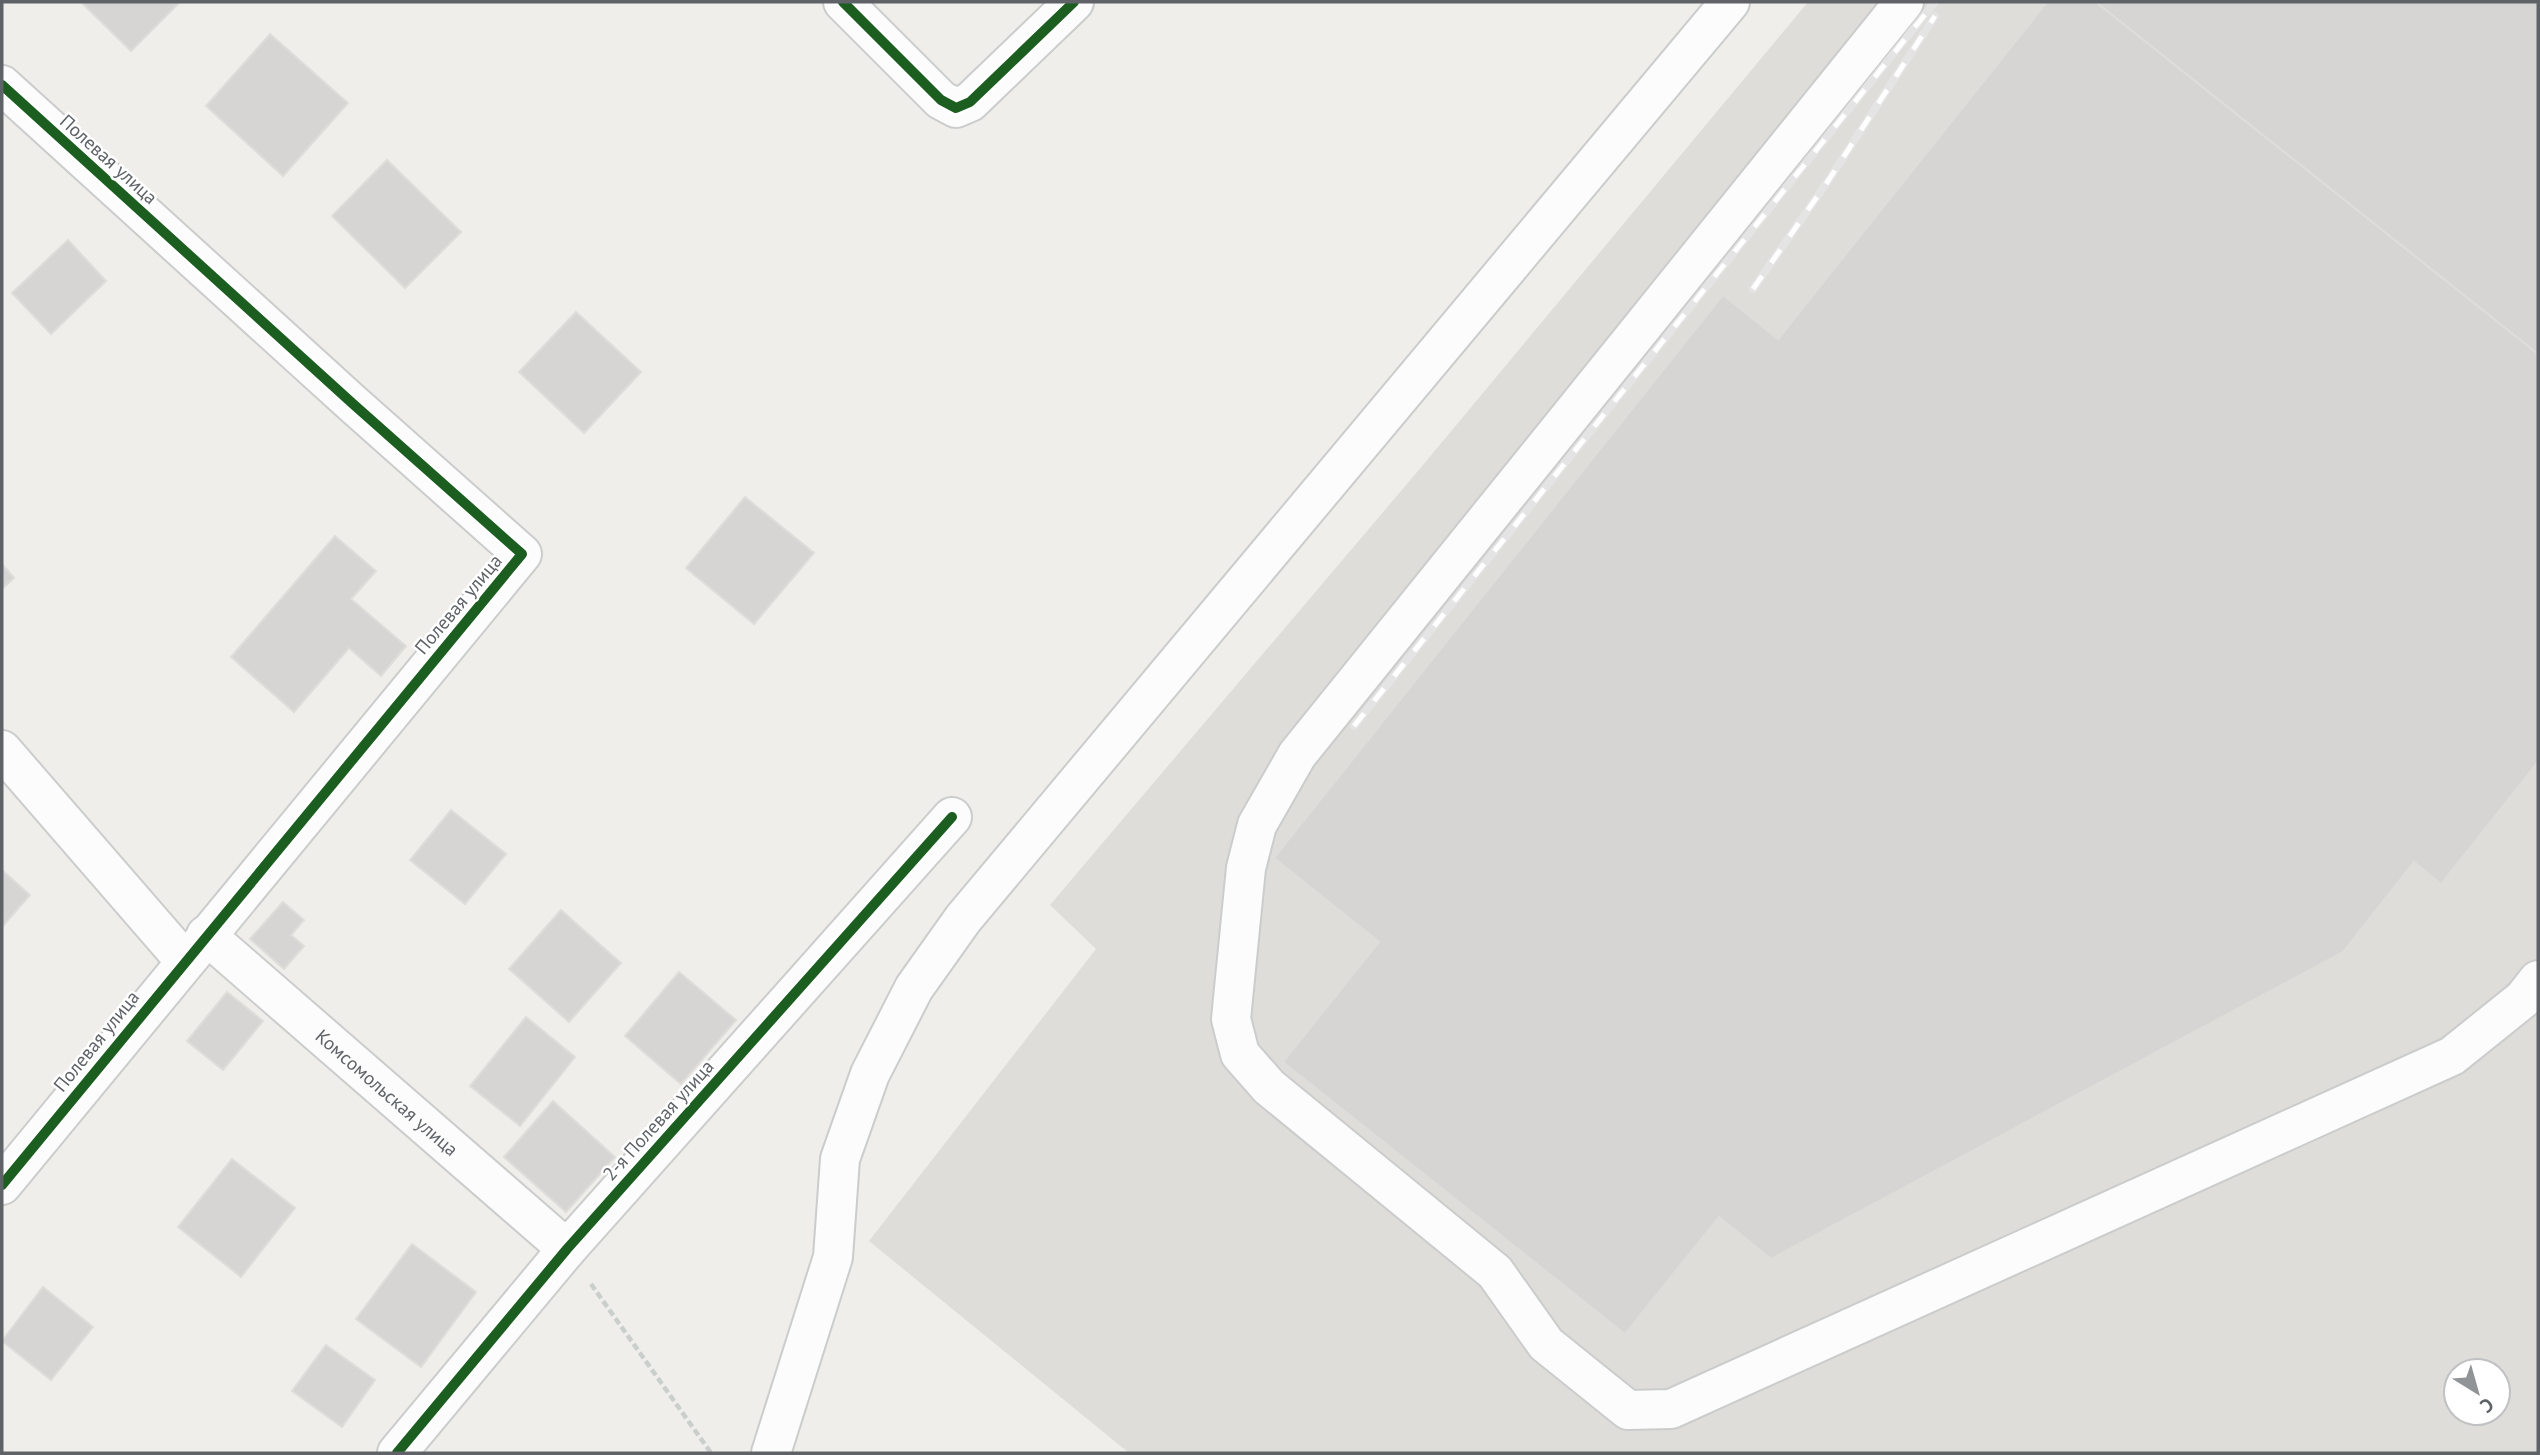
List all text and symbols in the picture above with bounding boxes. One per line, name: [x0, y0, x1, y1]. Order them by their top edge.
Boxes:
street label: Полевая улица: [55, 109, 163, 209]
street label: Полевая улица: [409, 549, 507, 659]
street label: Полевая улица: [48, 986, 144, 1096]
street label: Комсомольская улица: [311, 1024, 463, 1161]
street label: 2-я Полевая улица: [597, 1055, 719, 1185]
north arrow: [2442, 1357, 2512, 1427]
text: С: [2475, 1393, 2499, 1419]

